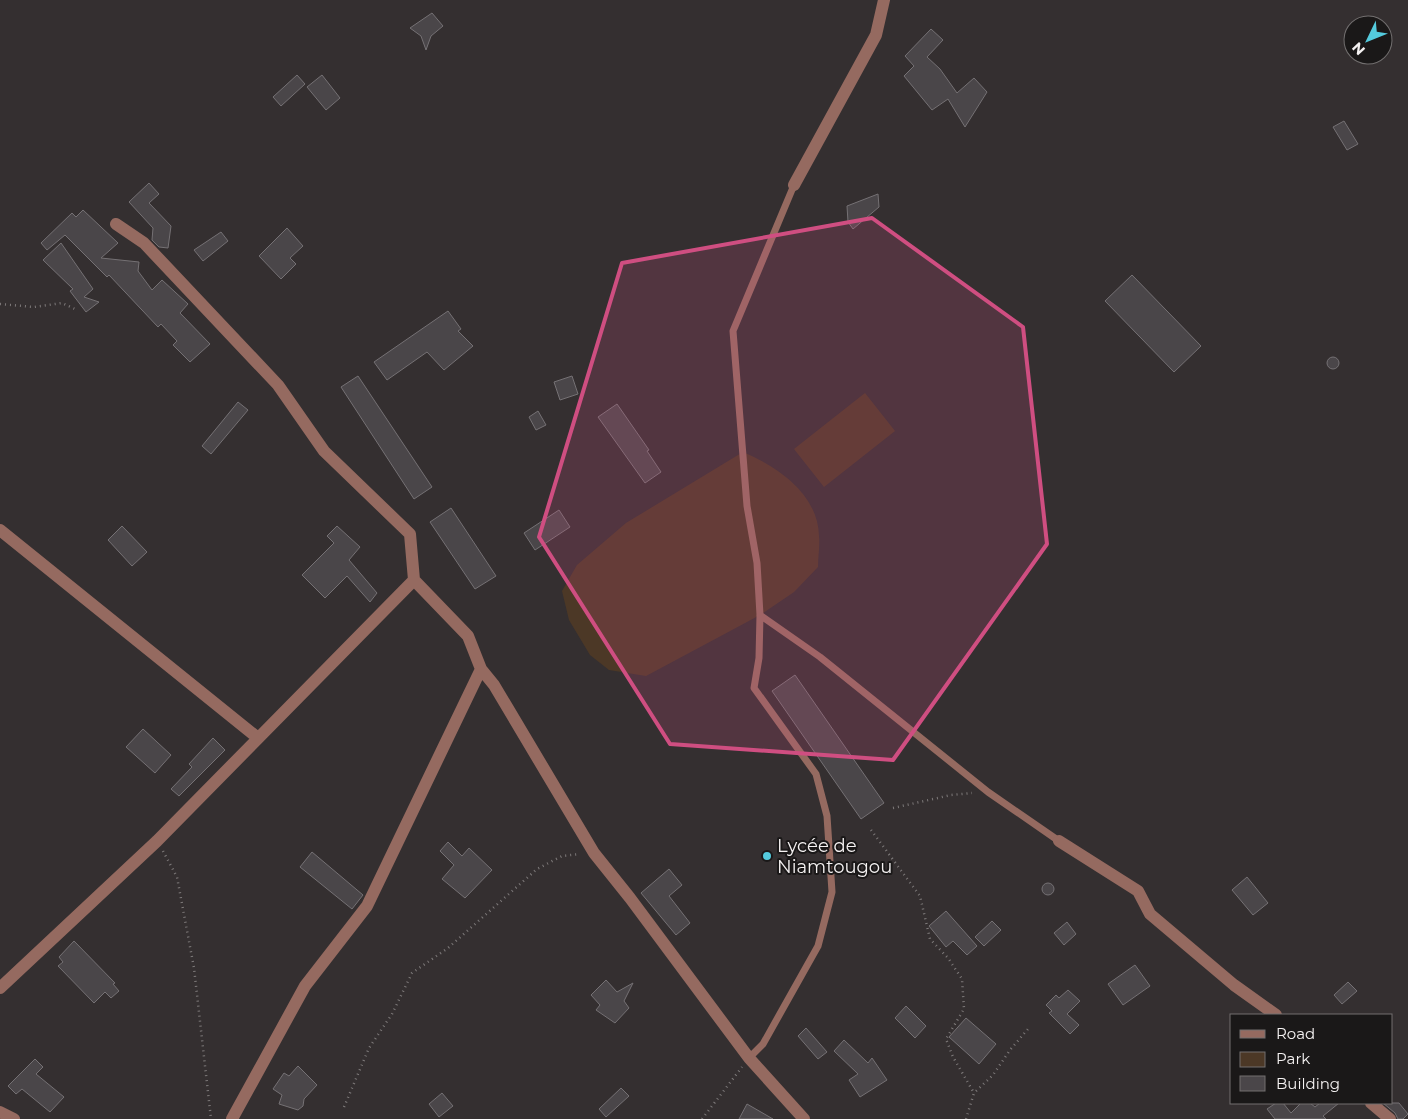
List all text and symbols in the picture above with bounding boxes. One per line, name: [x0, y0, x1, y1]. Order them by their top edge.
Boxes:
north arrow: [1343, 15, 1393, 65]
text: N: [1348, 39, 1369, 59]
place label: Lycée de Niamtougou: [777, 835, 892, 878]
marker: Lycée de Niamtougou: [761, 850, 773, 862]
legend: [1230, 1014, 1393, 1104]
text: Road: [1276, 1024, 1315, 1043]
text: Park: [1276, 1049, 1310, 1068]
text: Building: [1276, 1074, 1340, 1093]

